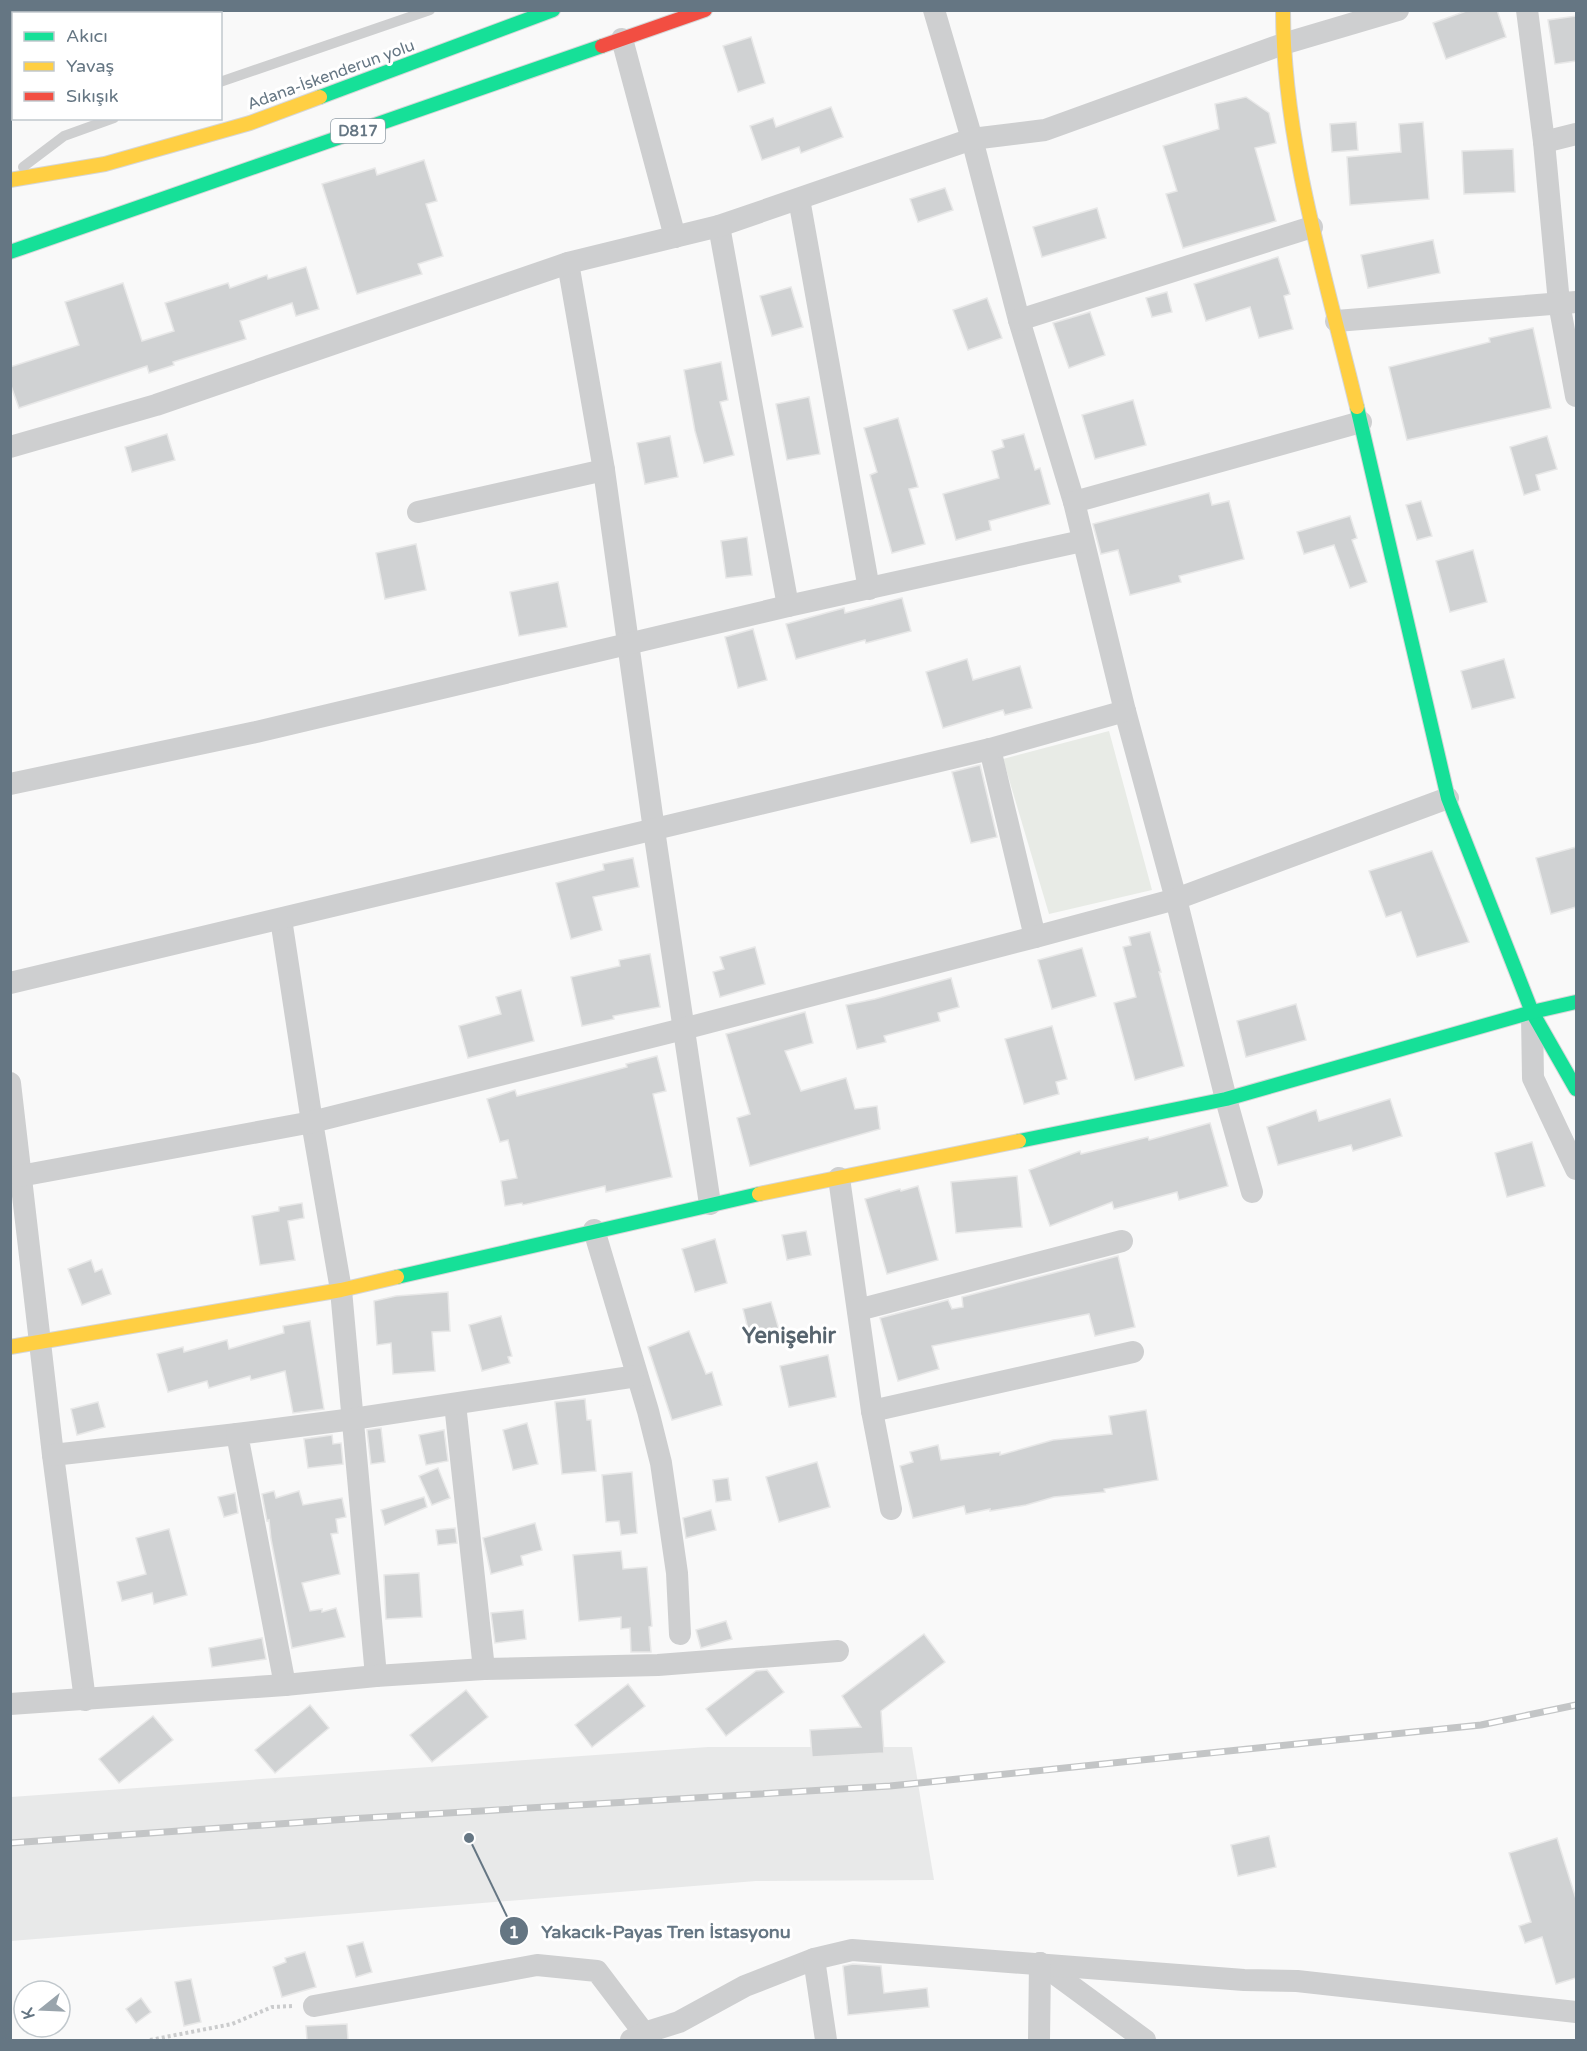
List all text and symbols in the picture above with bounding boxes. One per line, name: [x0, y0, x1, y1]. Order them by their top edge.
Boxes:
legend: [12, 12, 222, 120]
text: Akıcı: [66, 25, 108, 47]
street label: Adana-İskenderun yolu: [245, 35, 417, 115]
text: Yavaş: [66, 55, 114, 77]
text: Sıkışık: [66, 85, 119, 107]
road number: D817: [331, 119, 385, 143]
district label: Yenişehir: [742, 1323, 837, 1349]
callout: Yakacık-Payas Tren İstasyonu: [499, 1913, 803, 1949]
text: 1: [508, 1921, 520, 1943]
text: Yakacık-Payas Tren İstasyonu: [541, 1921, 791, 1943]
north arrow: [12, 1979, 72, 2039]
text: K: [17, 2005, 40, 2022]

